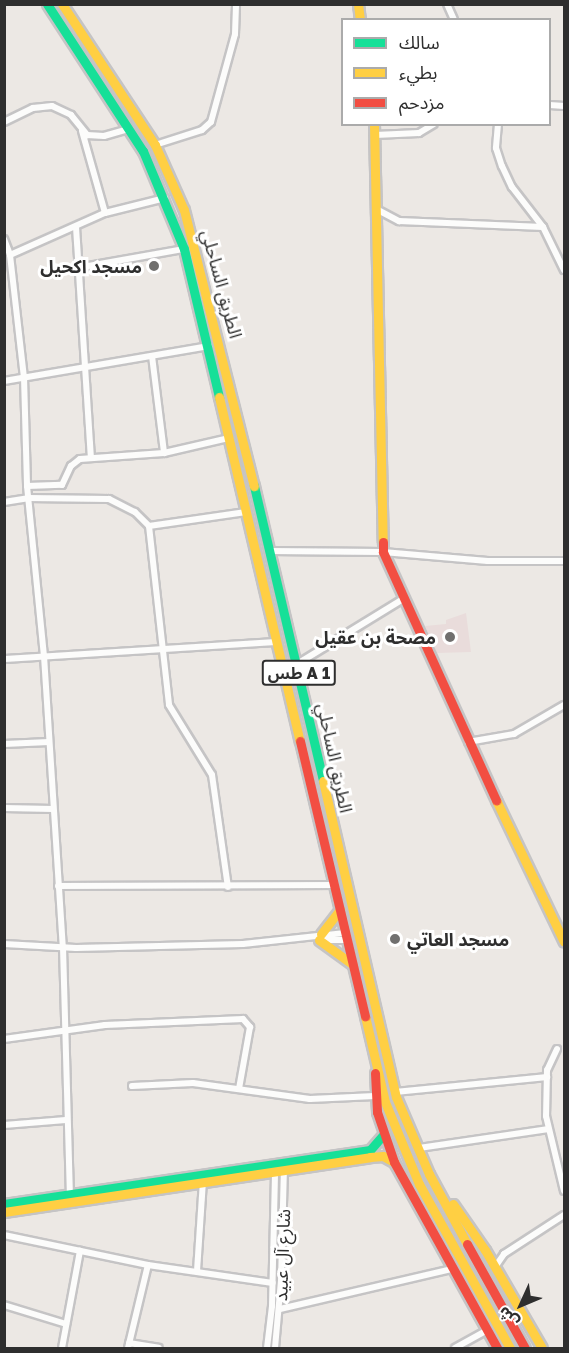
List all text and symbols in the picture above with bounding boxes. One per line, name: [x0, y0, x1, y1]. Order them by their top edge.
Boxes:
legend: [341, 18, 551, 126]
text: سالك: [399, 31, 440, 53]
text: بطيء: [399, 61, 437, 83]
text: مزدحم: [399, 91, 444, 113]
street label: الطريق الساحلي: [197, 227, 247, 341]
place label: مسجد اكحيل: [40, 255, 142, 277]
marker: مسجد اكحيل: [147, 259, 161, 273]
place label: مصحة بن عقيل: [315, 626, 436, 648]
marker: مصحة بن عقيل: [441, 628, 459, 646]
road number: طس A 1: [262, 660, 336, 686]
street label: الطريق الساحلي: [313, 701, 357, 815]
place label: مسجد العاتي: [407, 928, 509, 950]
marker: مسجد العاتي: [388, 932, 402, 946]
street label: شارع آل عبيد: [270, 1208, 294, 1302]
north arrow: [491, 1275, 551, 1335]
text: ش: [493, 1303, 523, 1332]

